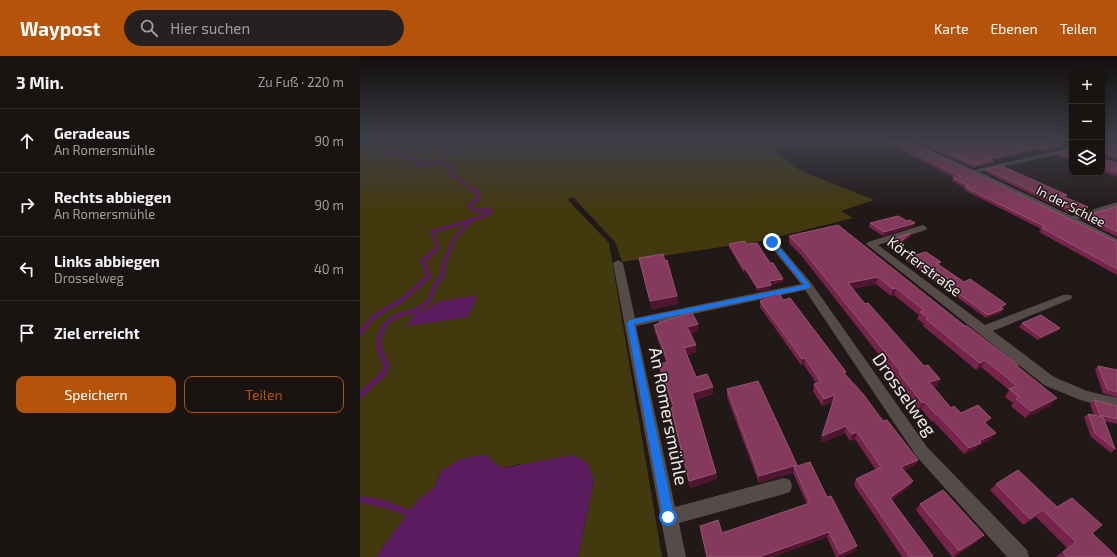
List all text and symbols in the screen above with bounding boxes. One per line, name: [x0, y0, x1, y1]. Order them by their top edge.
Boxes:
search box: [124, 10, 404, 46]
text: Waypost: [20, 17, 100, 40]
icon: search: [138, 17, 160, 39]
text: Hier suchen: [170, 19, 250, 37]
text: Karte: [934, 20, 969, 37]
text: Ebenen: [991, 20, 1038, 37]
text: Teilen: [1060, 20, 1097, 37]
map controls: [1069, 68, 1105, 176]
button: +: [1069, 68, 1105, 104]
text: 3 Min.: [16, 72, 64, 92]
text: Zu Fuß · 220 m: [258, 74, 344, 90]
button: −: [1069, 104, 1105, 140]
text: Geradeaus: [54, 124, 130, 142]
icon: ahead: [16, 130, 38, 152]
text: 90 m: [314, 133, 344, 149]
button: layers: [1069, 140, 1105, 176]
text: An Romersmühle: [54, 142, 155, 158]
street label: In der Schlee: [1034, 182, 1108, 230]
text: Rechts abbiegen: [54, 188, 171, 206]
icon: right: [16, 194, 38, 216]
text: 90 m: [314, 197, 344, 213]
text: An Romersmühle: [54, 206, 155, 222]
street label: Körferstraße: [884, 232, 966, 300]
route end: [763, 233, 781, 251]
text: Links abbiegen: [54, 252, 160, 270]
icon: left: [16, 258, 38, 280]
text: 40 m: [314, 261, 344, 277]
text: Drosselweg: [54, 270, 124, 286]
icon: arrive: [16, 322, 38, 344]
text: Ziel erreicht: [54, 324, 140, 342]
street label: An Romersmühle: [645, 345, 693, 487]
street label: Drosselweg: [868, 348, 942, 440]
button: Speichern: [16, 376, 176, 413]
button: Teilen: [184, 376, 344, 413]
route start: [659, 508, 677, 526]

